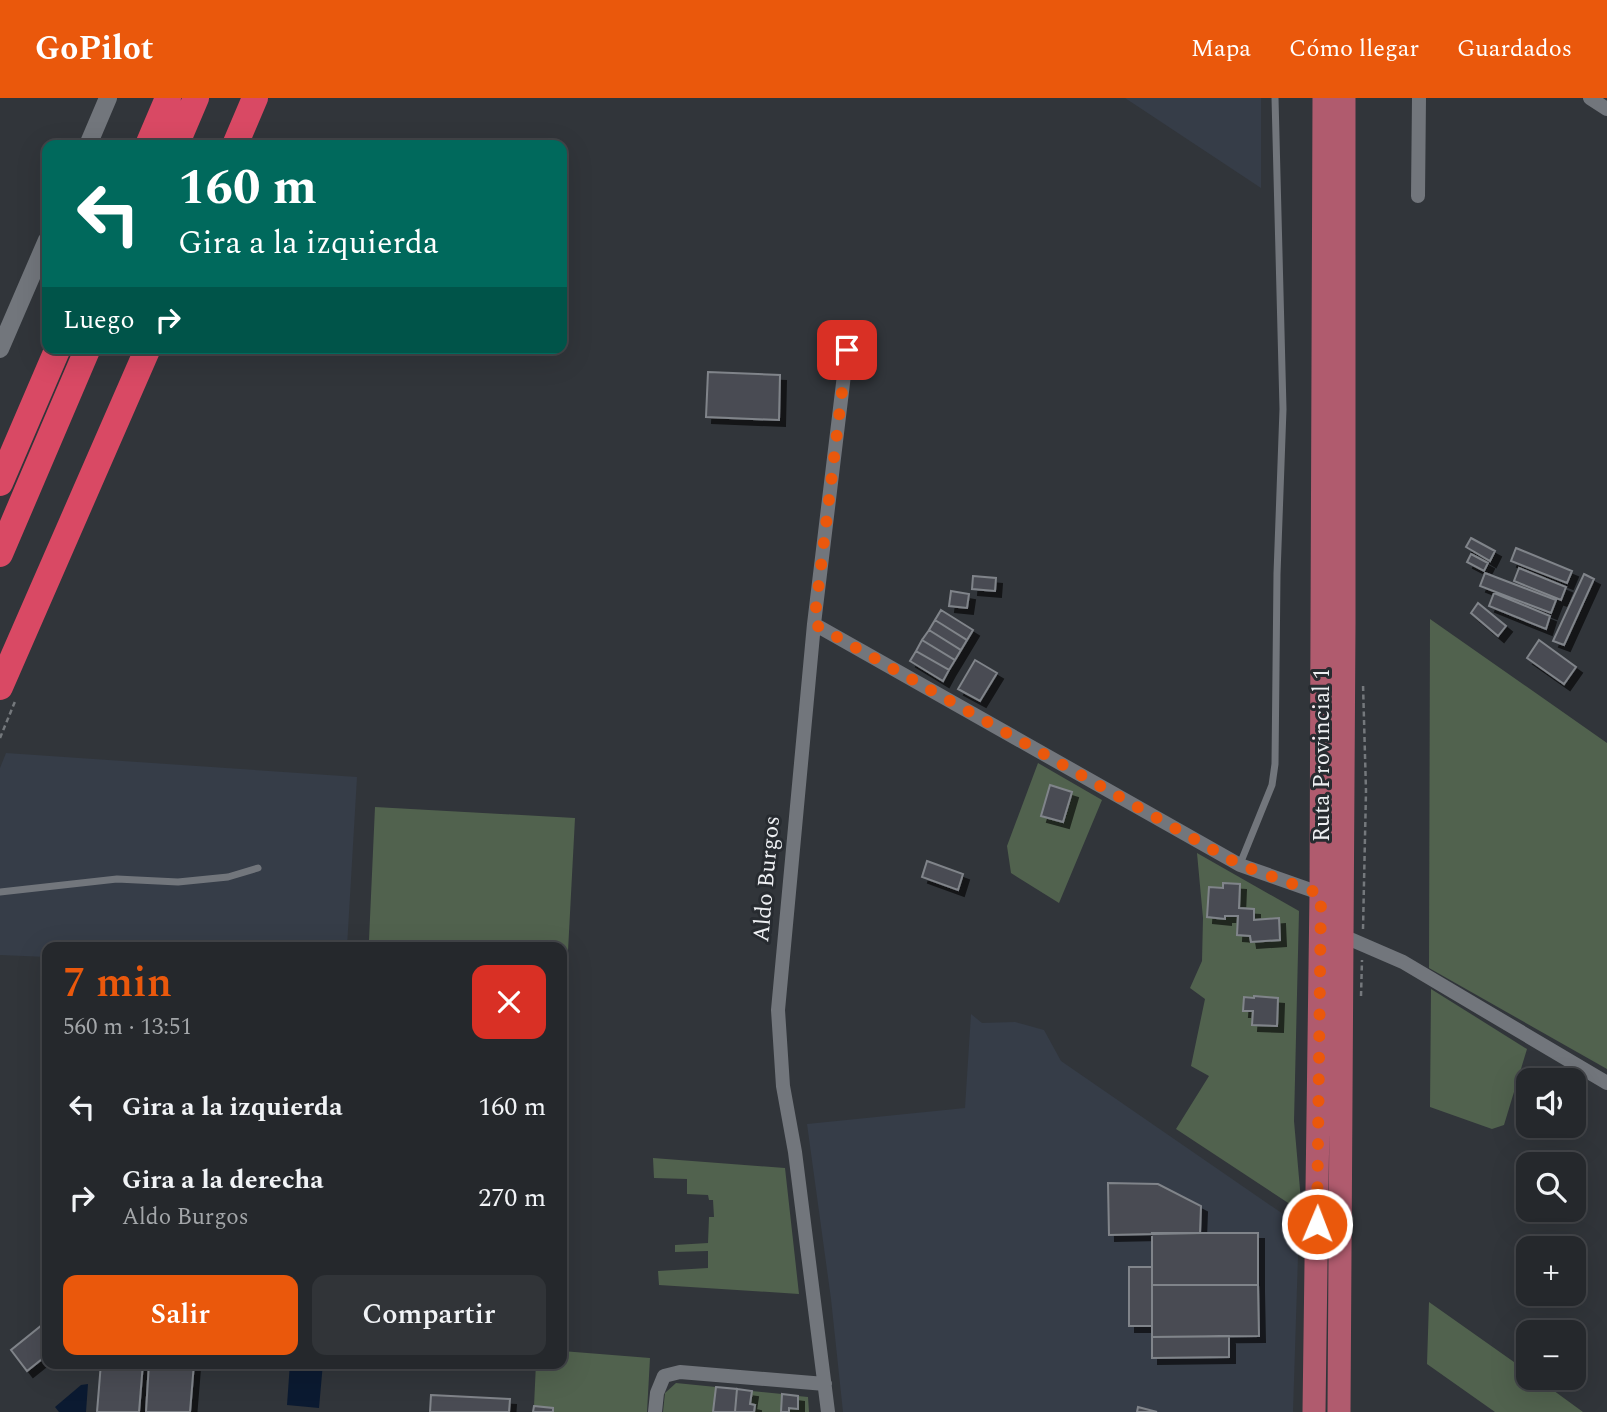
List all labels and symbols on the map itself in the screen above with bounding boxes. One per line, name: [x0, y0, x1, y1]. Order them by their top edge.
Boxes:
pin: [817, 320, 877, 380]
street label: Ruta Provincial 1: [1305, 668, 1340, 842]
street label: Aldo Burgos: [744, 814, 790, 944]
position arrow: [1280, 1187, 1354, 1261]

